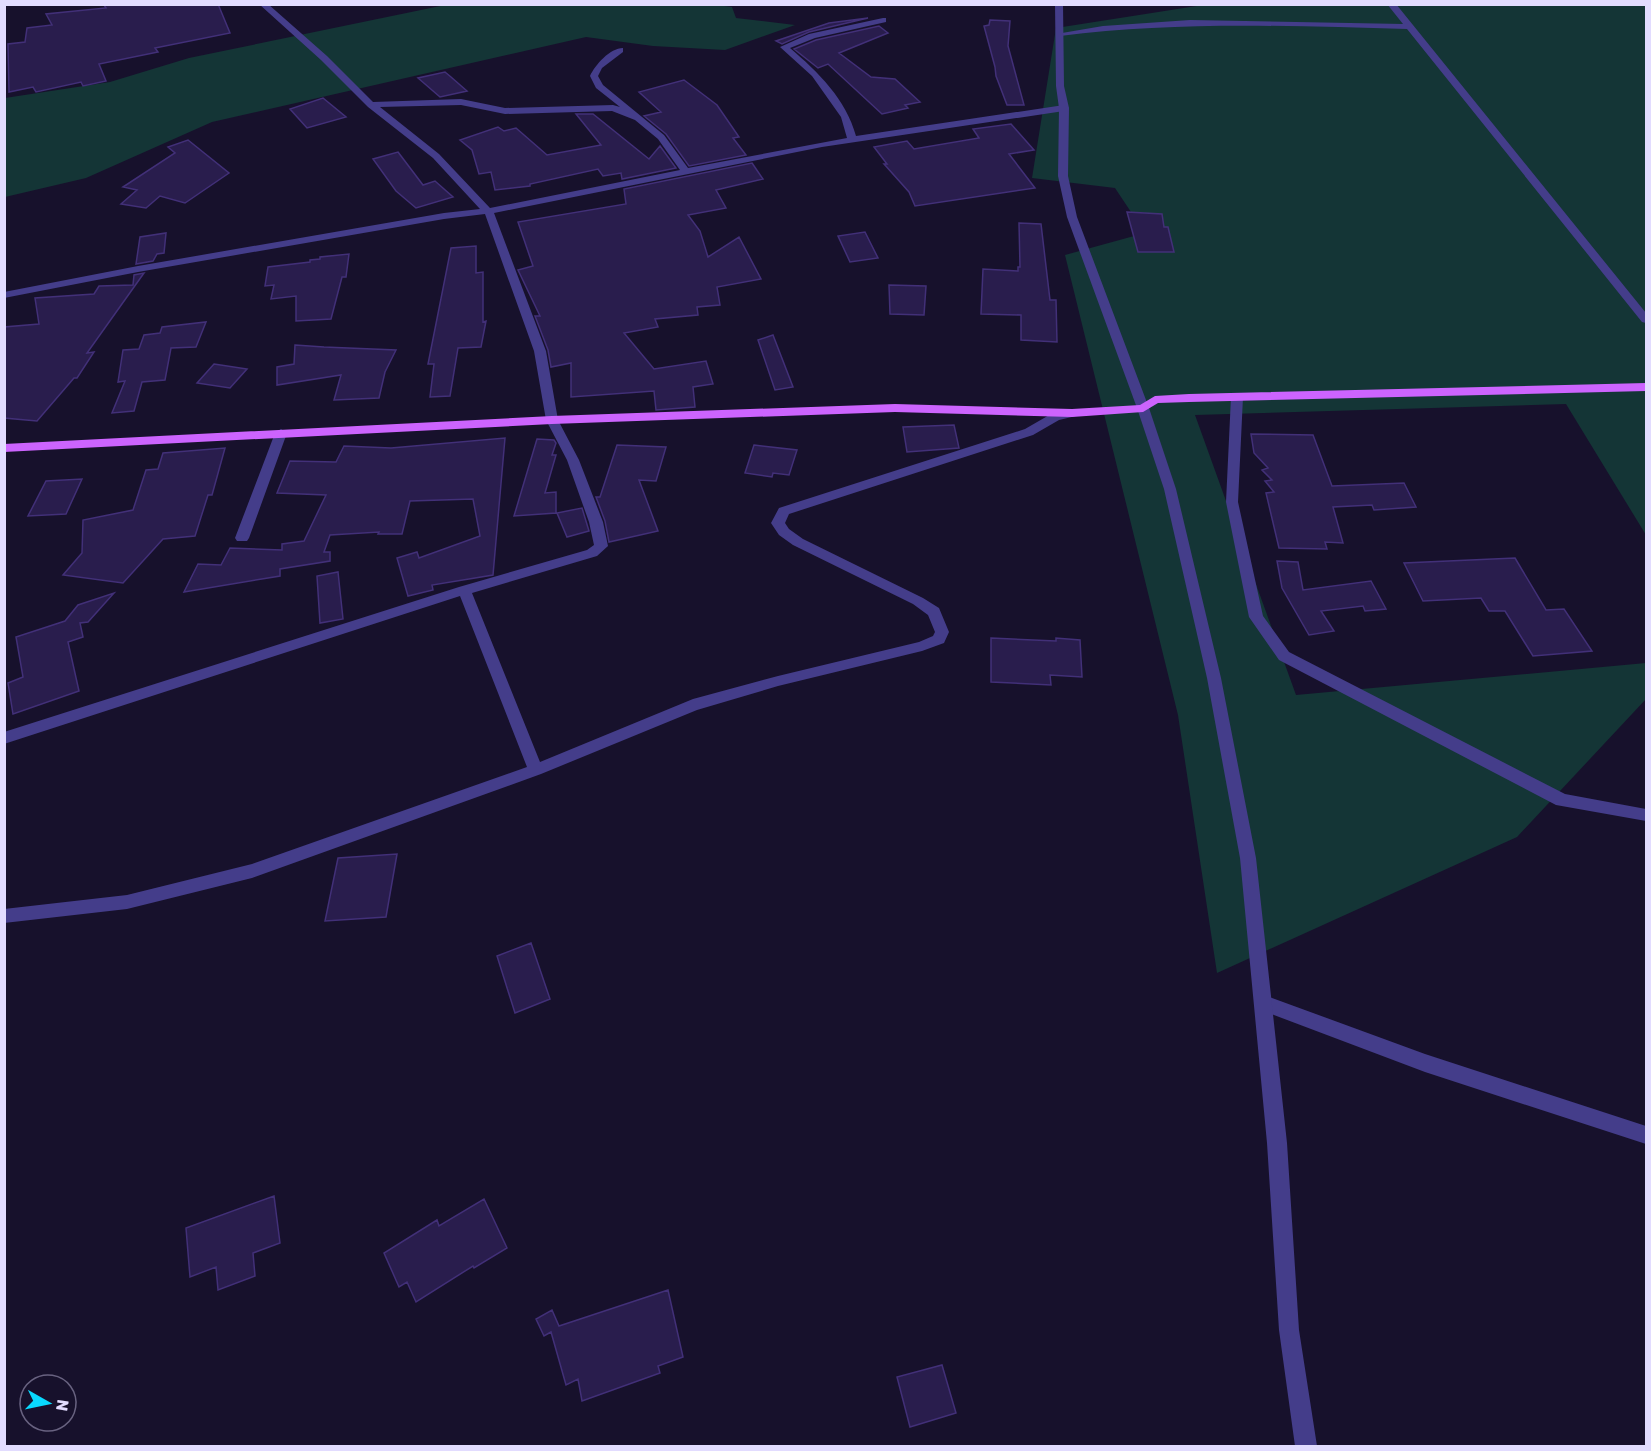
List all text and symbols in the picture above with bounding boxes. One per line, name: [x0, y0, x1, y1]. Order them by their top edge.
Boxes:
north arrow: [18, 1373, 78, 1433]
text: N: [52, 1398, 73, 1412]

